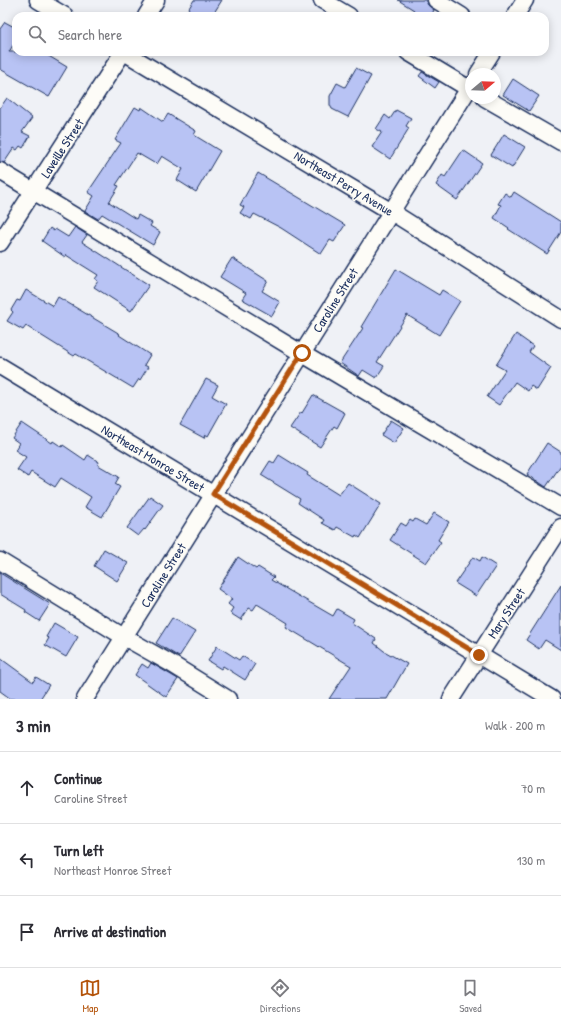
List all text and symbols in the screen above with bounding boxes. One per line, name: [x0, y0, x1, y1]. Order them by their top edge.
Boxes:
search box: [12, 12, 549, 56]
icon: search: [26, 23, 48, 45]
text: Search here: [58, 24, 122, 45]
north arrow: [465, 68, 501, 104]
street label: Laveille Street: [36, 114, 88, 181]
street label: Northeast Perry Avenue: [291, 146, 397, 220]
street label: Caroline Street: [308, 264, 362, 336]
route start: [293, 344, 311, 362]
street label: Northeast Monroe Street: [98, 420, 208, 496]
street label: Caroline Street: [136, 539, 190, 611]
street label: Mary Street: [483, 584, 529, 642]
route end: [470, 646, 488, 664]
text: 3 min: [16, 714, 51, 737]
text: Walk · 200 m: [485, 716, 545, 734]
text: Continue: [54, 768, 102, 789]
icon: ahead: [16, 777, 38, 799]
text: 70 m: [521, 779, 545, 797]
text: Caroline Street: [54, 789, 127, 807]
text: Turn left: [54, 840, 104, 861]
icon: left: [16, 849, 38, 871]
text: 130 m: [517, 851, 545, 869]
text: Northeast Monroe Street: [54, 861, 171, 879]
icon: arrive: [16, 921, 38, 943]
text: Arrive at destination: [54, 921, 166, 942]
tab: Map: [79, 977, 101, 1015]
tab: Directions: [260, 977, 301, 1015]
tab: Saved: [459, 977, 482, 1015]

